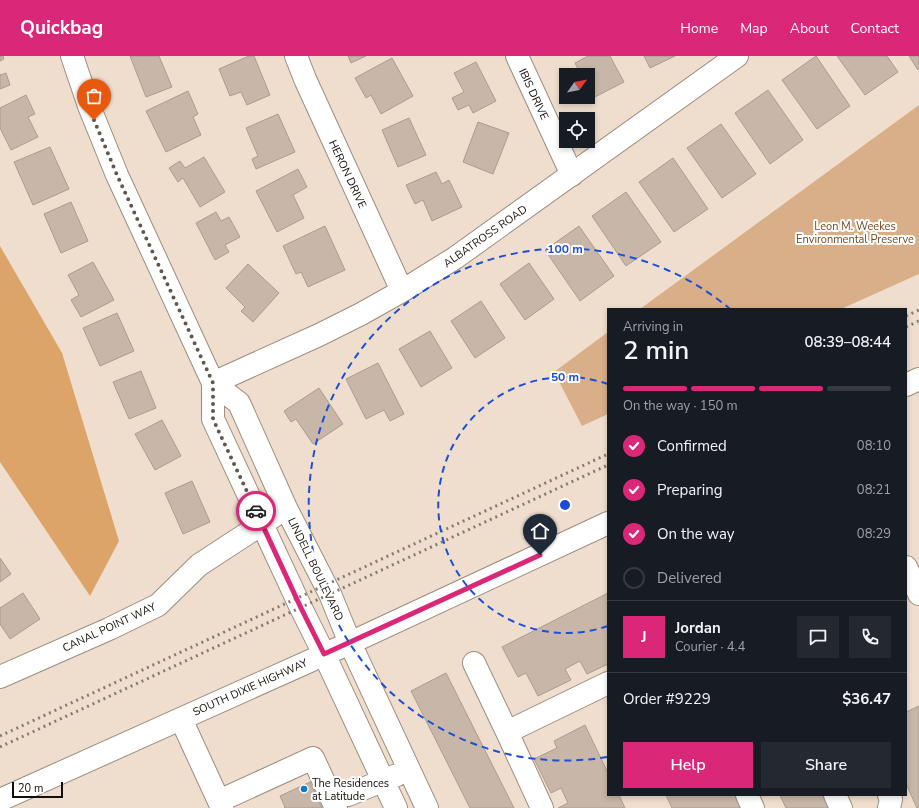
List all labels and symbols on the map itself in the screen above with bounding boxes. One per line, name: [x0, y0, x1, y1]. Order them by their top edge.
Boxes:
street label: IBIS DRIVE: [515, 66, 552, 122]
north arrow: [559, 68, 595, 104]
pin: [77, 79, 111, 120]
street label: HERON DRIVE: [325, 138, 370, 211]
street label: ALBATROSS ROAD: [440, 202, 530, 271]
park label: Leon M. Weekes Environmental Preserve: [796, 219, 914, 247]
text: 100 m: [547, 241, 583, 257]
text: 50 m: [551, 369, 579, 385]
courier: [236, 491, 276, 531]
centre of rings: [558, 498, 572, 512]
pin: [523, 514, 557, 555]
street label: LINDELL BOULEVARD: [284, 515, 347, 623]
street label: CANAL POINT WAY: [60, 599, 159, 656]
street label: SOUTH DIXIE HIGHWAY: [190, 655, 310, 720]
place label: The Residences at Latitude: [312, 776, 389, 804]
scale bar: [12, 780, 63, 799]
marker: The Residences at Latitude: [299, 784, 309, 794]

